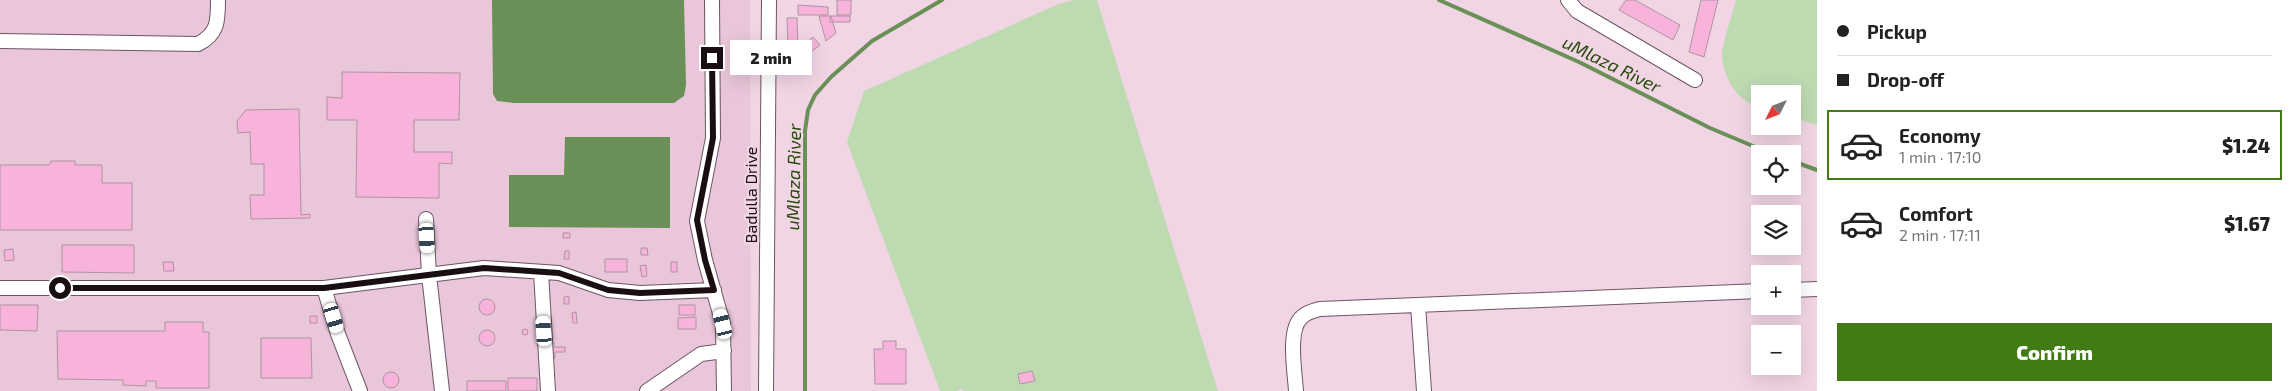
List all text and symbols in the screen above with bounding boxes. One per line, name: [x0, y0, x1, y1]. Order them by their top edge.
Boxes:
text: Pickup: [1867, 20, 1927, 43]
water label: uMlaza River: [1559, 31, 1666, 98]
callout: 2 min: [730, 40, 812, 76]
route end: [701, 47, 723, 69]
text: 2 min: [750, 48, 792, 67]
text: Drop-off: [1867, 68, 1944, 91]
north arrow: [1751, 85, 1801, 135]
map controls: [1751, 85, 1801, 375]
water label: uMlaza River: [781, 123, 805, 231]
icon: car: [1839, 123, 1884, 168]
text: Economy: [1899, 124, 1981, 147]
text: $1.24: [2222, 134, 2270, 157]
button: locate: [1751, 145, 1801, 195]
street label: Badulla Drive: [741, 147, 760, 243]
text: 1 min · 17:10: [1899, 147, 1981, 166]
icon: car: [1839, 201, 1884, 246]
text: Comfort: [1899, 202, 1973, 225]
button: layers: [1751, 205, 1801, 255]
text: $1.67: [2224, 212, 2270, 235]
car: [418, 223, 435, 253]
text: 2 min · 17:11: [1899, 225, 1981, 244]
button: +: [1751, 265, 1801, 315]
route start: [49, 277, 71, 299]
car: [322, 301, 345, 335]
car: [712, 308, 733, 340]
car: [535, 316, 552, 346]
button: Confirm: [1837, 323, 2272, 381]
button: −: [1751, 325, 1801, 375]

